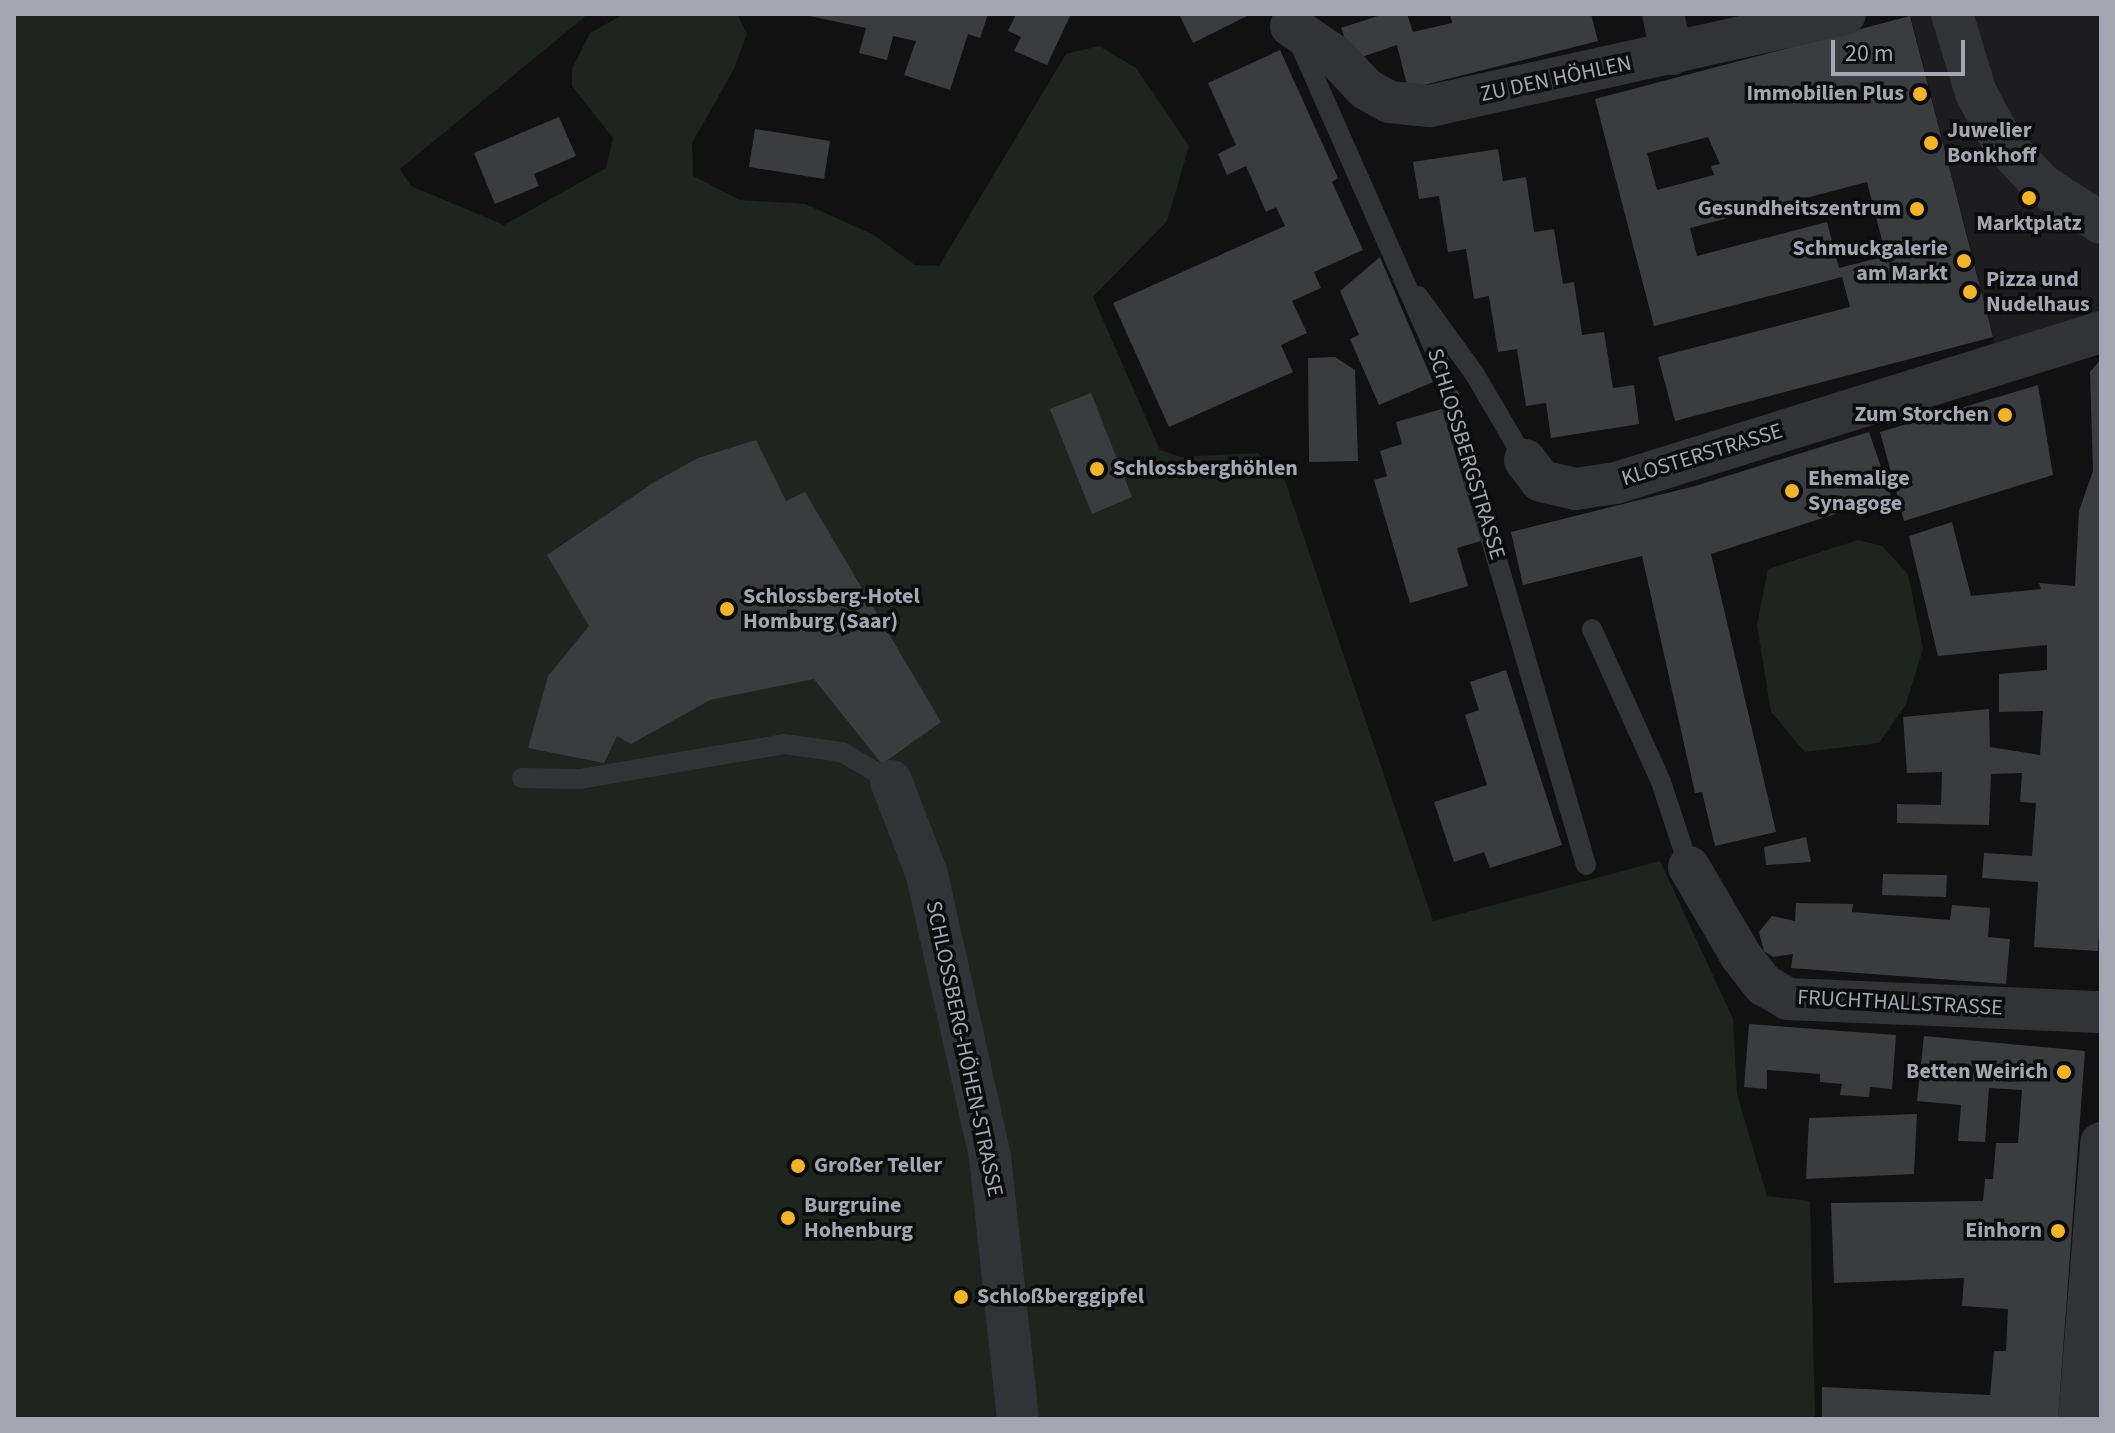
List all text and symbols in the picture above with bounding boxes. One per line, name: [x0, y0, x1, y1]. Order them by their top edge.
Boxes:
scale bar: [1835, 24, 1969, 74]
text: 20 m: [1845, 36, 1894, 71]
street label: ZU DEN HÖHLEN: [1478, 50, 1634, 108]
place label: Immobilien Plus: [1746, 81, 1904, 107]
marker: Immobilien Plus: [1911, 85, 1929, 103]
place label: Juwelier Bonkhoff: [1947, 117, 2036, 168]
marker: Juwelier Bonkhoff: [1922, 134, 1940, 152]
marker: Marktplatz: [2020, 189, 2038, 207]
place label: Gesundheitszentrum: [1698, 196, 1901, 222]
marker: Gesundheitszentrum: [1908, 200, 1926, 218]
place label: Marktplatz: [1976, 211, 2082, 237]
place label: Schmuckgalerie am Markt: [1793, 235, 1948, 286]
marker: Schmuckgalerie am Markt: [1955, 252, 1973, 270]
place label: Pizza und Nudelhaus: [1986, 266, 2090, 318]
marker: Pizza und Nudelhaus: [1961, 283, 1979, 301]
street label: SCHLOSSBERGSTRASSE: [1421, 345, 1511, 563]
place label: Zum Storchen: [1854, 402, 1989, 428]
marker: Zum Storchen: [1996, 406, 2014, 424]
street label: KLOSTERSTRASSE: [1618, 418, 1786, 492]
place label: Schlossberghöhlen: [1113, 456, 1298, 482]
marker: Schlossberghöhlen: [1088, 460, 1106, 478]
place label: Ehemalige Synagoge: [1808, 465, 1910, 516]
marker: Ehemalige Synagoge: [1783, 482, 1801, 500]
place label: Schlossberg-Hotel Homburg (Saar): [743, 583, 920, 634]
marker: Schlossberg-Hotel Homburg (Saar): [718, 600, 736, 618]
street label: SCHLOSSBERG-HÖHEN-STRASSE: [920, 899, 1008, 1199]
street label: FRUCHTHALLSTRASSE: [1797, 984, 2003, 1022]
place label: Betten Weirich: [1906, 1059, 2048, 1085]
marker: Betten Weirich: [2055, 1063, 2073, 1081]
place label: Großer Teller: [814, 1153, 942, 1179]
marker: Großer Teller: [789, 1157, 807, 1175]
place label: Burgruine Hohenburg: [804, 1192, 913, 1244]
marker: Burgruine Hohenburg: [779, 1209, 797, 1227]
place label: Einhorn: [1965, 1218, 2042, 1244]
marker: Einhorn: [2049, 1222, 2067, 1240]
place label: Schloßberggipfel: [977, 1284, 1144, 1310]
marker: Schloßberggipfel: [952, 1288, 970, 1306]

